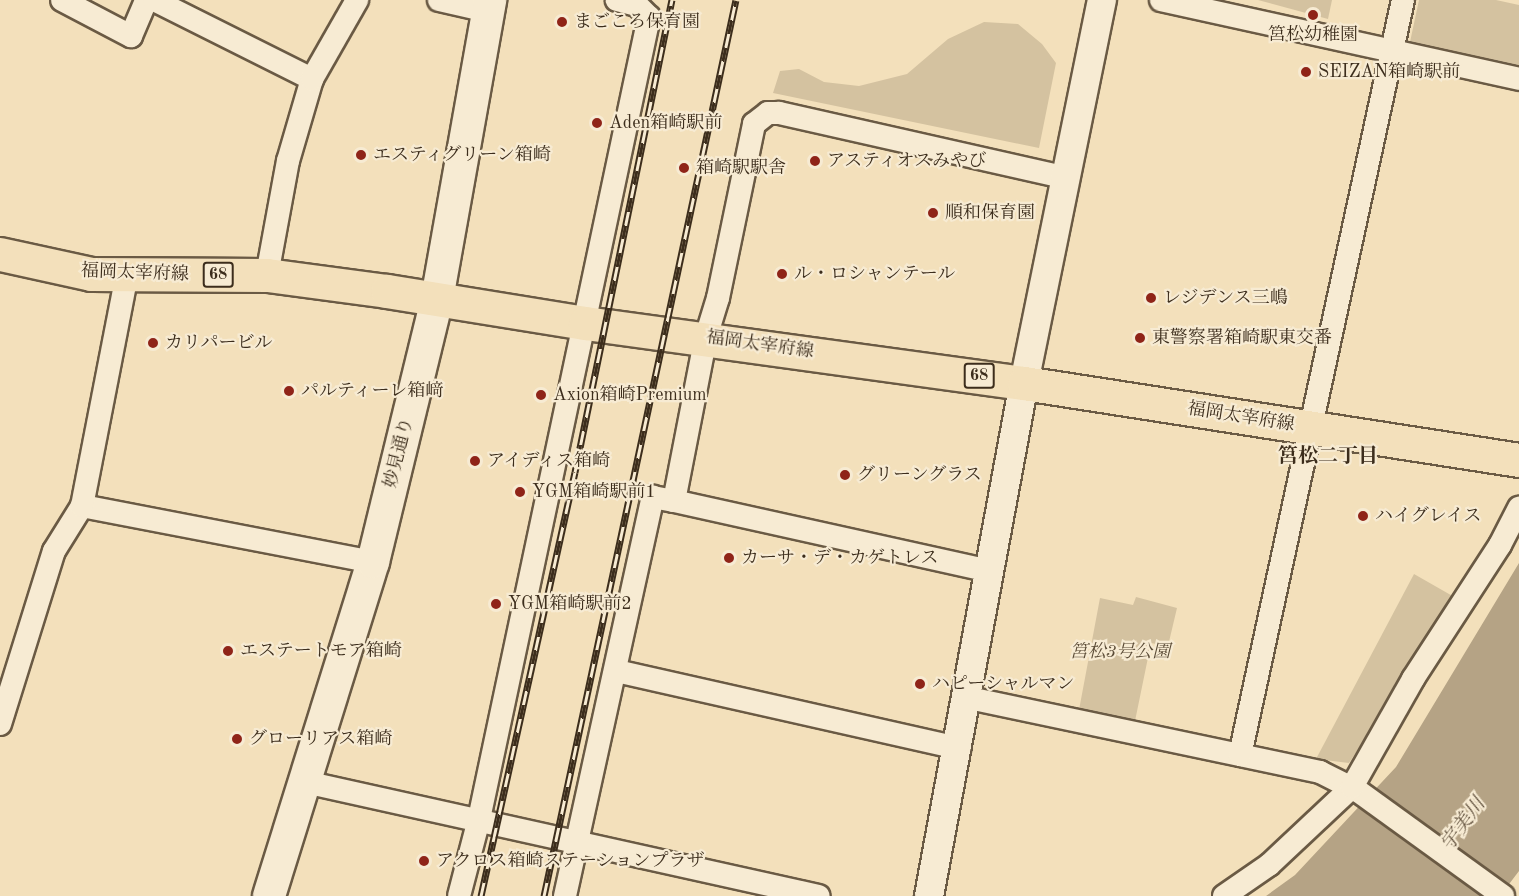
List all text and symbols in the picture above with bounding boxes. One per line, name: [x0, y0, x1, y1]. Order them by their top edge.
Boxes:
marker: 筥松幼稚園: [1306, 8, 1320, 22]
place label: まごころ保育園: [574, 11, 700, 33]
marker: まごころ保育園: [555, 15, 569, 29]
place label: 筥松幼稚園: [1268, 24, 1358, 46]
place label: SEIZAN箱崎駅前: [1318, 61, 1460, 83]
marker: SEIZAN箱崎駅前: [1299, 65, 1313, 79]
place label: Aden箱崎駅前: [609, 112, 722, 134]
marker: Aden箱崎駅前: [590, 116, 604, 130]
place label: エスティグリーン箱崎: [373, 144, 553, 166]
marker: エスティグリーン箱崎: [354, 148, 368, 162]
place label: アスティオスみやび: [827, 150, 989, 172]
marker: アスティオスみやび: [808, 154, 822, 168]
place label: 箱崎駅駅舎: [696, 157, 786, 179]
marker: 箱崎駅駅舎: [677, 161, 691, 175]
place label: 順和保育園: [945, 202, 1035, 224]
marker: 順和保育園: [926, 206, 940, 220]
street label: 福岡太宰府線: [81, 260, 189, 286]
road number: 68: [202, 262, 234, 288]
place label: ル・ロシャンテール: [794, 263, 956, 285]
marker: ル・ロシャンテール: [775, 267, 789, 281]
place label: レジデンス三嶋: [1163, 287, 1289, 309]
marker: レジデンス三嶋: [1144, 291, 1158, 305]
street label: 福岡太宰府線: [705, 327, 815, 363]
place label: 東警察署箱崎駅東交番: [1152, 327, 1332, 349]
marker: 東警察署箱崎駅東交番: [1133, 331, 1147, 345]
place label: カリパービル: [165, 332, 273, 354]
marker: カリパービル: [146, 336, 160, 350]
road number: 68: [962, 363, 996, 389]
place label: パルティーレ箱﨑: [301, 380, 445, 402]
marker: パルティーレ箱﨑: [282, 384, 296, 398]
place label: Axion箱崎Premium: [553, 384, 707, 406]
marker: Axion箱崎Premium: [534, 388, 548, 402]
street label: 福岡太宰府線: [1186, 398, 1296, 436]
street label: 妙見通り: [380, 415, 418, 491]
district label: 筥松二丁目: [1278, 445, 1378, 469]
place label: アイディス箱崎: [487, 450, 613, 472]
marker: アイディス箱崎: [468, 454, 482, 468]
place label: グリーングラス: [857, 464, 983, 486]
marker: グリーングラス: [838, 468, 852, 482]
place label: YGM箱崎駅前1: [532, 481, 656, 503]
marker: YGM箱崎駅前1: [513, 485, 527, 499]
place label: ハイグレイス: [1375, 505, 1483, 527]
marker: ハイグレイス: [1356, 509, 1370, 523]
place label: カーサ・デ・カゲトレス: [741, 547, 939, 569]
marker: カーサ・デ・カゲトレス: [722, 551, 736, 565]
place label: YGM箱崎駅前2: [508, 593, 632, 615]
marker: YGM箱崎駅前2: [489, 597, 503, 611]
place label: エステートモア箱崎: [240, 640, 402, 662]
park label: 筥松3号公園: [1070, 641, 1170, 663]
marker: エステートモア箱崎: [221, 644, 235, 658]
place label: ハピーシャルマン: [932, 673, 1075, 695]
marker: ハピーシャルマン: [913, 677, 927, 691]
place label: グローリアス箱崎: [249, 728, 393, 750]
marker: グローリアス箱崎: [230, 732, 244, 746]
water label: 宇美川: [1437, 794, 1491, 856]
place label: アクロス箱崎ステーションプラザ: [436, 850, 706, 872]
marker: アクロス箱崎ステーションプラザ: [417, 854, 431, 868]

